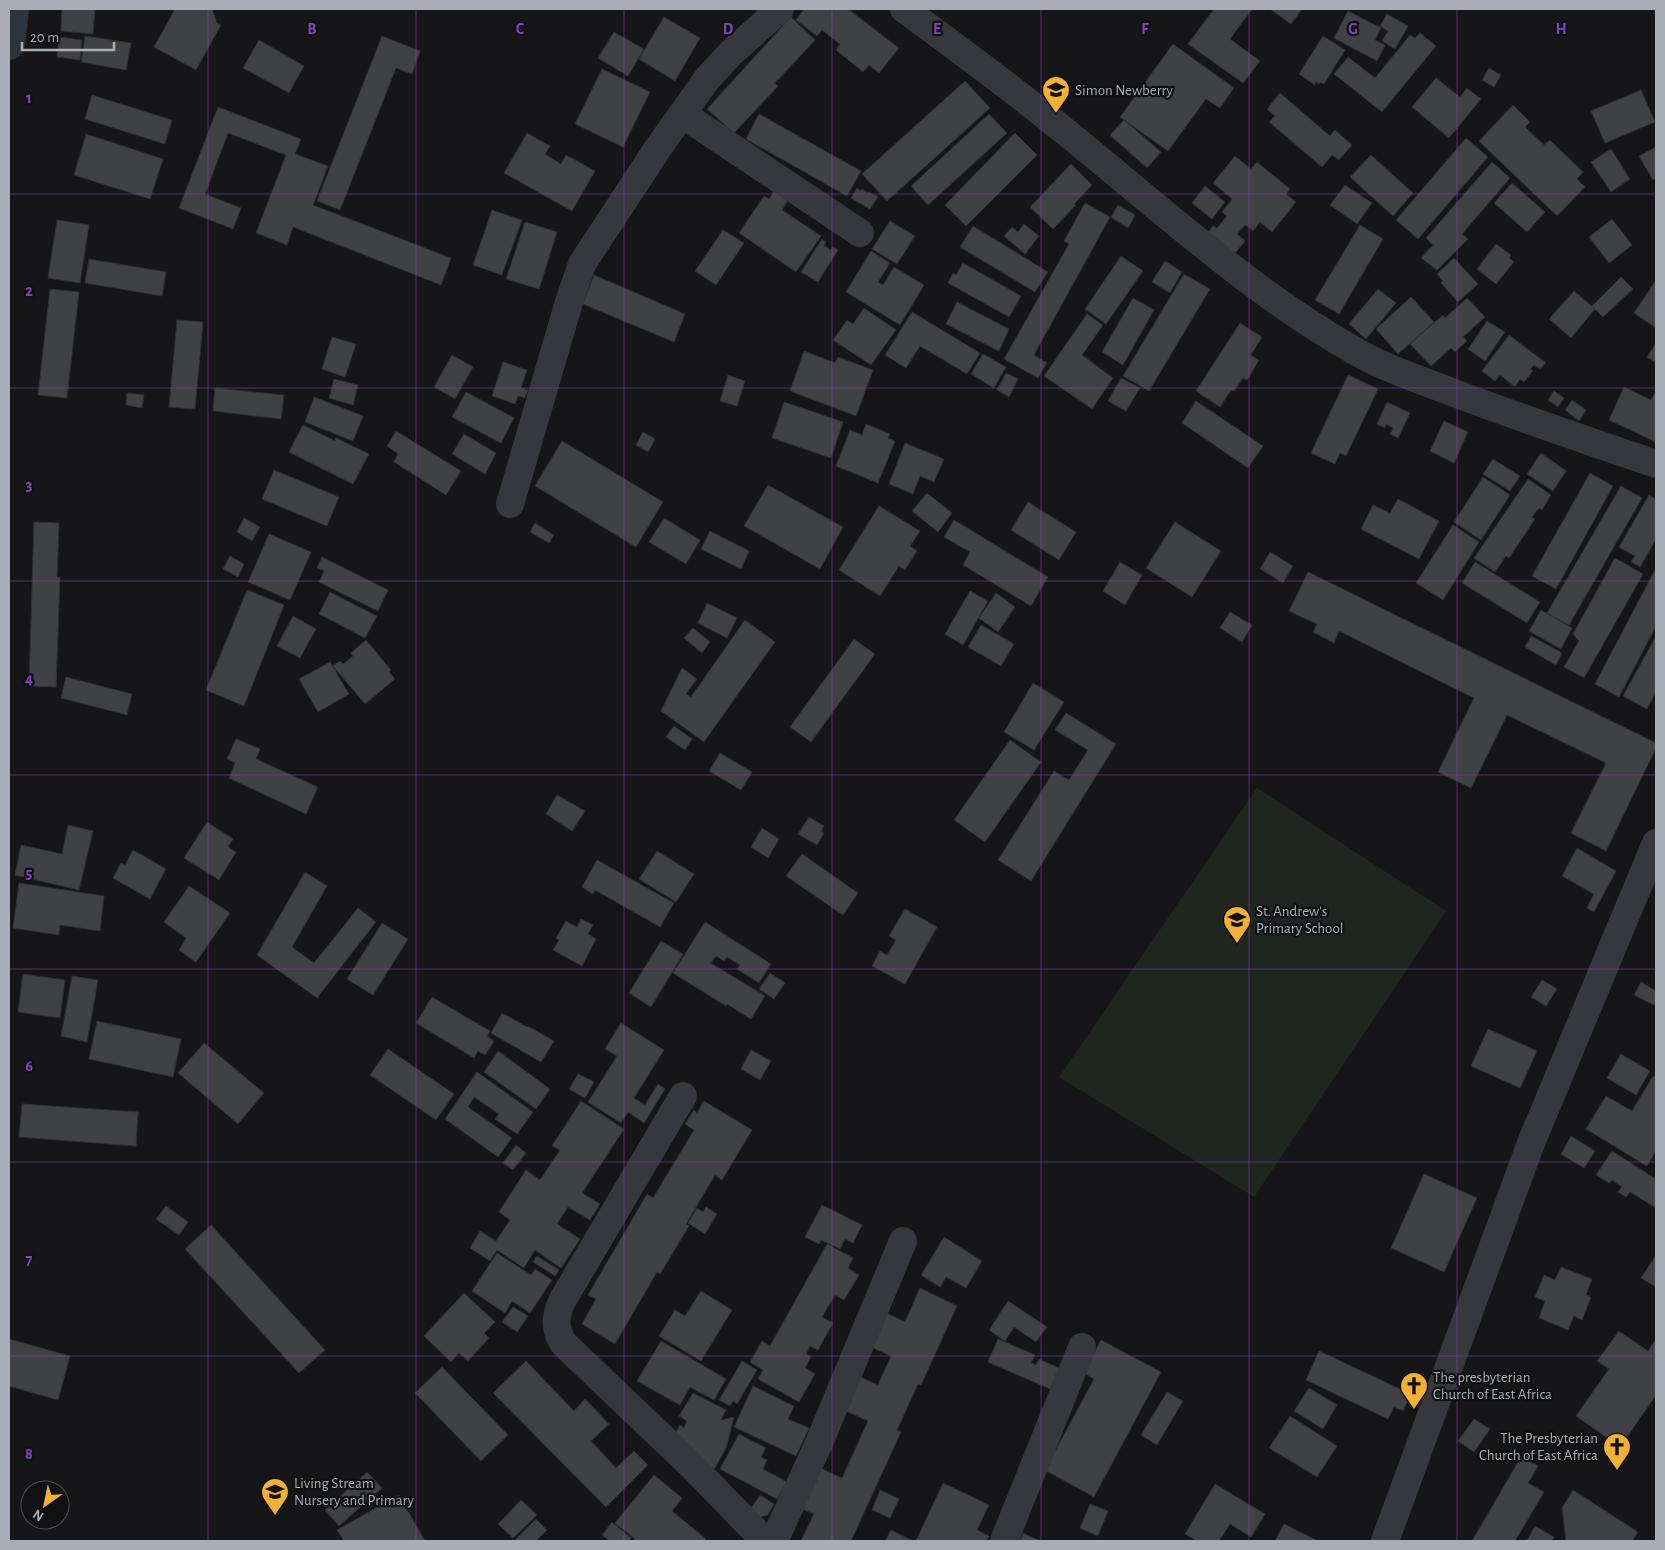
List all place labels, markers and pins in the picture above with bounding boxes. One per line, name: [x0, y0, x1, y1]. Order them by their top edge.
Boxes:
school or university icon: Simon Newberry: [1041, 75, 1071, 114]
place label: Simon Newberry: [1075, 83, 1174, 98]
place label: St. Andrew's Primary School: [1256, 904, 1344, 936]
school or university icon: St. Andrew's Primary School: [1222, 905, 1252, 944]
place label: The presbyterian Church of East Africa: [1433, 1370, 1552, 1402]
church icon: The presbyterian Church of East Africa: [1399, 1371, 1429, 1410]
place label: The Presbyterian Church of East Africa: [1479, 1431, 1598, 1463]
church icon: The Presbyterian Church of East Africa: [1602, 1432, 1632, 1471]
place label: Living Stream Nursery and Primary: [294, 1476, 414, 1508]
school or university icon: Living Stream Nursery and Primary: [260, 1477, 290, 1516]

